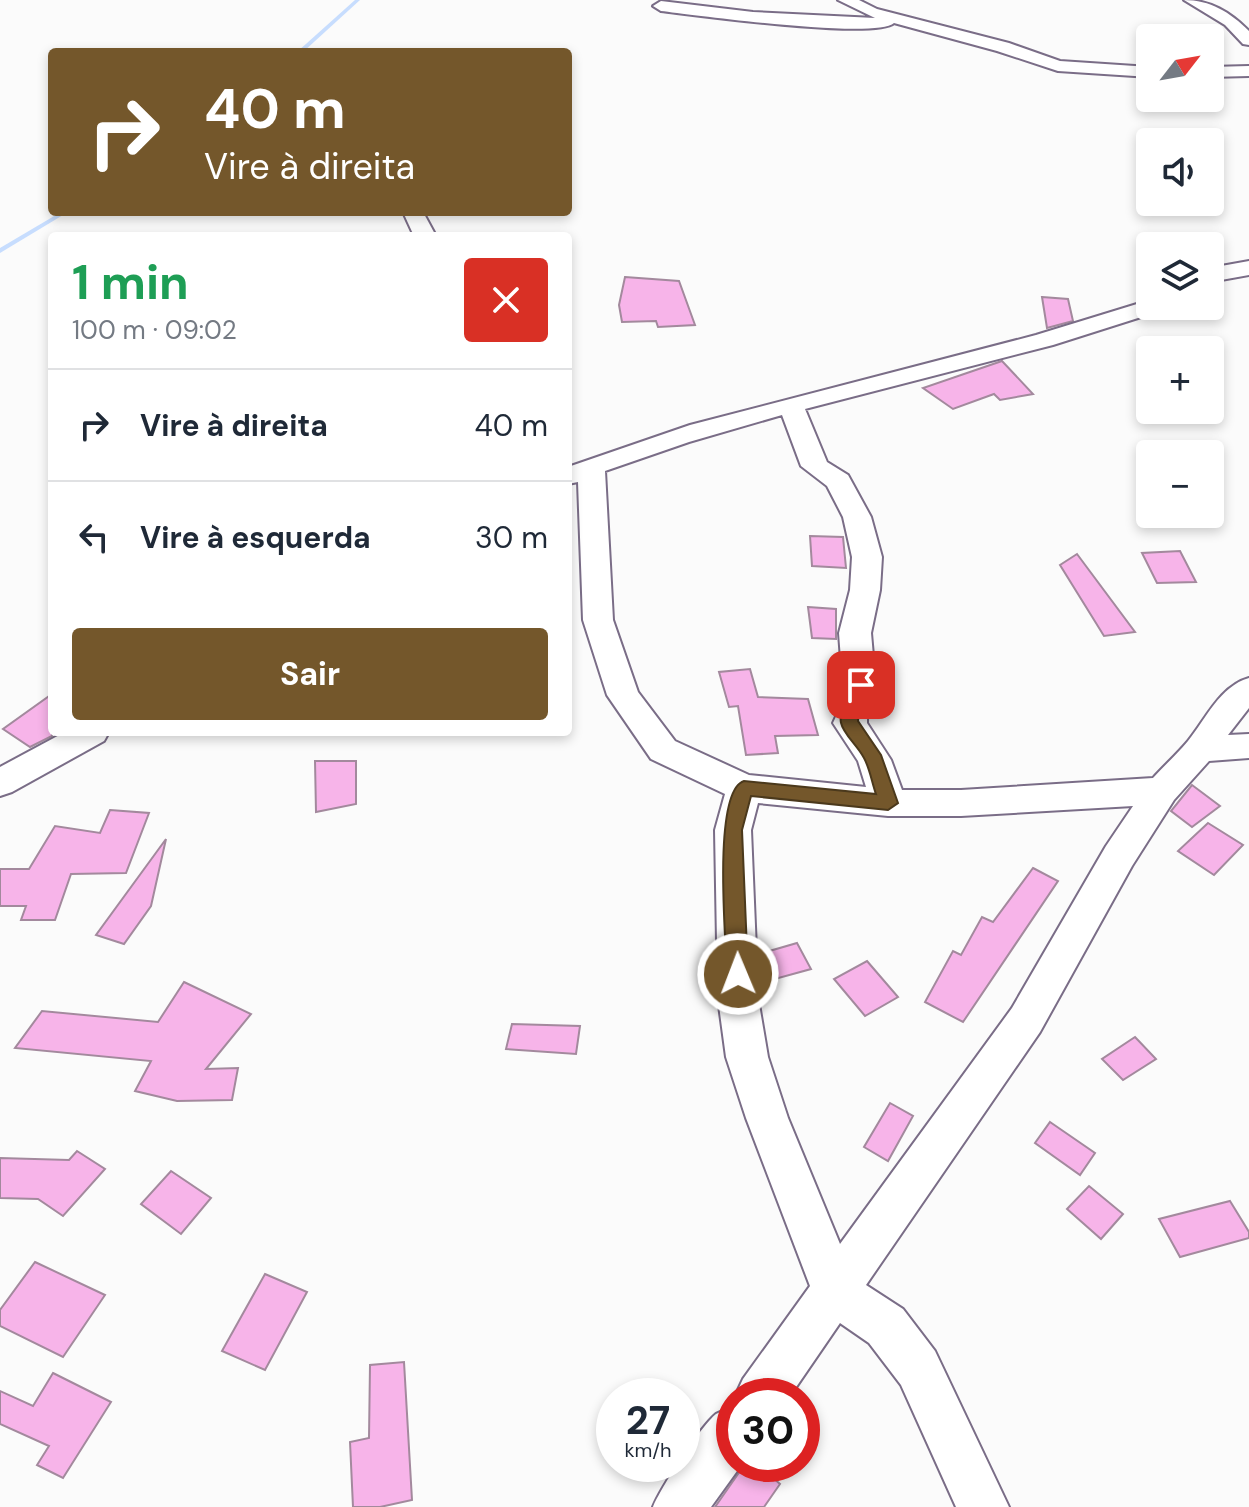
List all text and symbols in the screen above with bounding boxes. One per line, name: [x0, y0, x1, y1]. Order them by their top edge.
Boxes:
north arrow: [1136, 24, 1224, 112]
map controls: [1136, 24, 1224, 528]
text: 40 m: [204, 72, 346, 145]
icon: right: [72, 80, 176, 184]
button: sound: [1136, 128, 1224, 216]
text: Vire à direita: [204, 143, 415, 190]
button: layers: [1136, 232, 1224, 320]
text: 1 min: [72, 251, 189, 314]
button: close: [464, 258, 548, 342]
text: 100 m · 09:02: [72, 313, 237, 347]
button: +: [1136, 336, 1224, 424]
icon: right: [72, 403, 116, 447]
text: Vire à direita: [140, 406, 328, 445]
text: 40 m: [475, 406, 548, 445]
button: −: [1136, 440, 1224, 528]
icon: left: [72, 515, 116, 559]
text: Vire à esquerda: [140, 518, 371, 557]
text: 30 m: [475, 518, 548, 557]
button: Sair: [72, 628, 548, 720]
pin: [827, 651, 895, 719]
icon: arrive: [839, 663, 883, 707]
position arrow: [696, 932, 780, 1016]
speed limit sign: 30: [716, 1378, 820, 1482]
text: 27: [626, 1394, 670, 1446]
text: km/h: [624, 1437, 672, 1463]

